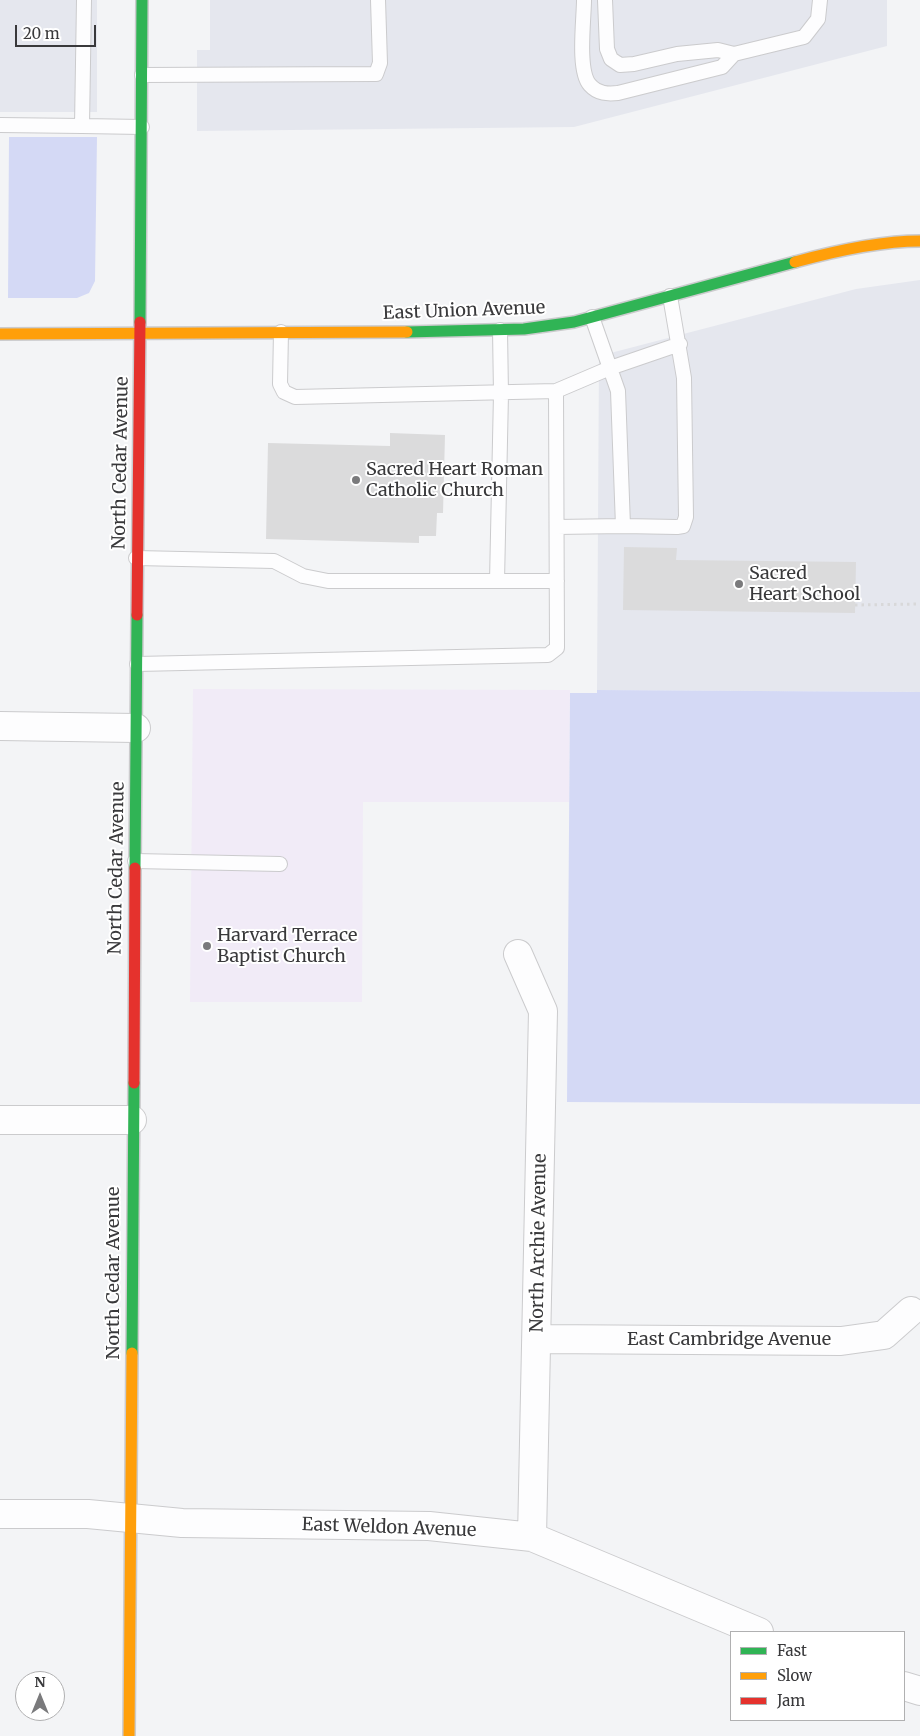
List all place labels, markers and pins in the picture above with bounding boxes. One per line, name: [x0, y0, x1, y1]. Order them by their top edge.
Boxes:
place label: Sacred Heart Roman Catholic Church: [366, 459, 543, 502]
marker: Sacred Heart Roman Catholic Church: [350, 474, 362, 486]
place label: Sacred Heart School: [749, 563, 860, 606]
marker: Sacred Heart School: [733, 578, 745, 590]
place label: Harvard Terrace Baptist Church: [217, 925, 357, 968]
marker: Harvard Terrace Baptist Church: [201, 940, 213, 952]

